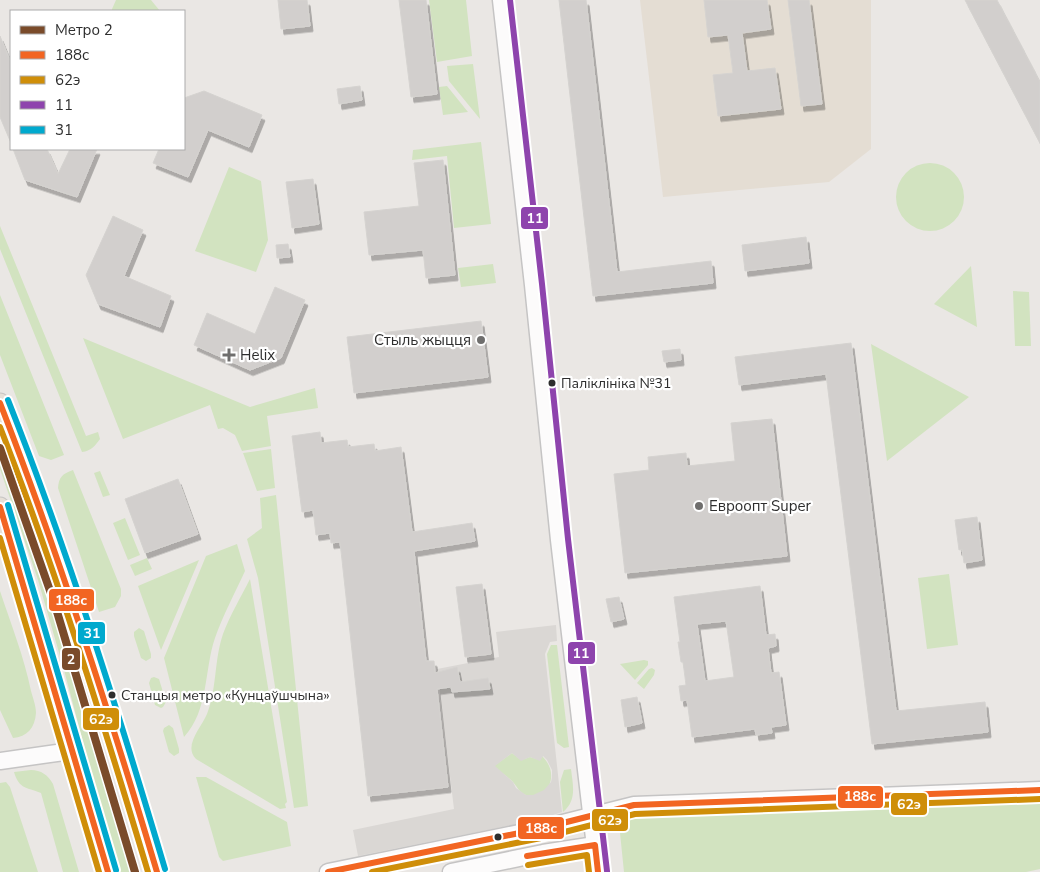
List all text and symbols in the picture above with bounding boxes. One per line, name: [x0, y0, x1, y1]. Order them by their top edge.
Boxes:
legend: [10, 10, 185, 150]
text: Метро 2: [55, 20, 113, 40]
text: 188с: [55, 45, 89, 65]
text: 62э: [55, 70, 80, 90]
text: 11: [55, 95, 73, 115]
text: 31: [55, 120, 73, 140]
line badge: 11: [520, 206, 549, 230]
text: 11: [527, 209, 543, 228]
place label: Стыль жыцця: [374, 330, 471, 350]
marker: Стыль жыцця: [475, 334, 487, 346]
place label: Helix: [240, 345, 275, 365]
marker: Helix: [222, 348, 236, 362]
place label: Паліклініка №31: [561, 374, 671, 393]
marker: Паліклініка №31: [547, 378, 557, 388]
place label: Евроопт Super: [709, 496, 811, 516]
marker: Евроопт Super: [693, 500, 705, 512]
line badge: 188с: [48, 588, 95, 612]
text: 188с: [55, 591, 87, 610]
line badge: 31: [77, 621, 106, 645]
text: 31: [84, 624, 100, 643]
line badge: 11: [567, 641, 596, 665]
text: 11: [573, 644, 589, 663]
line badge: 2: [61, 647, 81, 671]
text: 2: [67, 650, 75, 669]
place label: Станцыя метро «Кунцаўшчына»: [121, 686, 330, 705]
marker: Станцыя метро «Кунцаўшчына»: [107, 690, 117, 700]
line badge: 62э: [82, 707, 120, 731]
text: 62э: [89, 710, 113, 729]
line badge: 188с: [837, 785, 884, 809]
text: 188с: [844, 787, 876, 806]
line badge: 62э: [890, 792, 928, 816]
text: 62э: [897, 795, 921, 814]
line badge: 62э: [591, 808, 629, 832]
text: 62э: [598, 811, 622, 830]
line badge: 188с: [517, 816, 565, 840]
text: 188с: [525, 819, 557, 838]
unlabelled marker: [493, 832, 503, 842]

